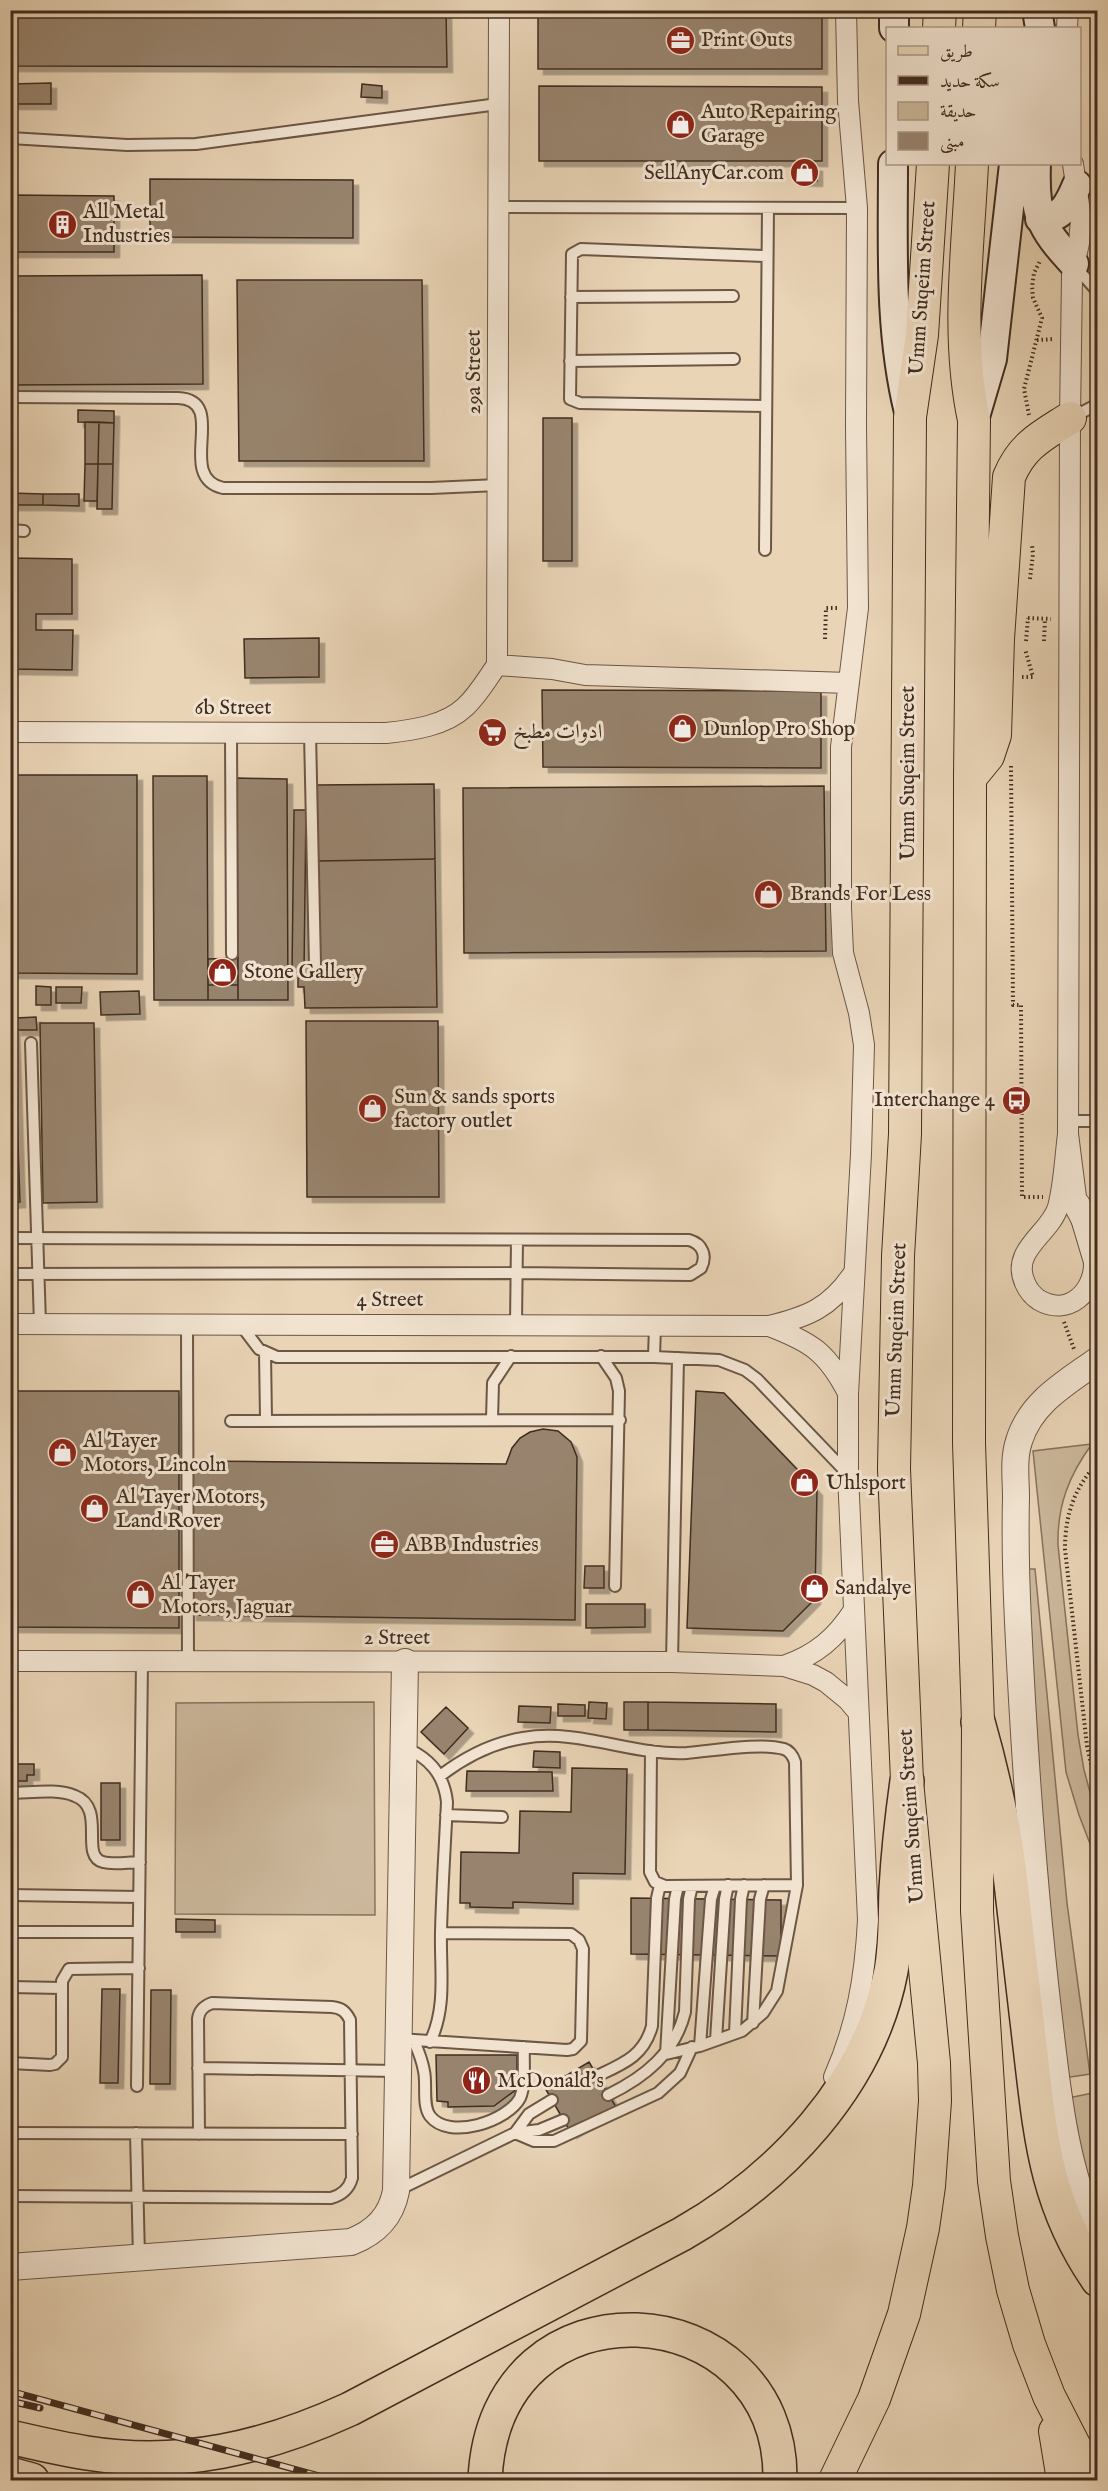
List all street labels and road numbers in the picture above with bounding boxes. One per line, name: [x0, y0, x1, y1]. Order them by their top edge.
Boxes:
street label: Umm Suqeim Street: [903, 200, 943, 376]
street label: 29a Street: [461, 330, 488, 414]
street label: Umm Suqeim Street: [895, 686, 922, 860]
street label: 6b Street: [195, 695, 271, 722]
street label: Umm Suqeim Street: [880, 1242, 914, 1418]
street label: 4 Street: [356, 1287, 424, 1314]
street label: 2 Street: [364, 1625, 430, 1652]
street label: Umm Suqeim Street: [892, 1728, 932, 1904]

